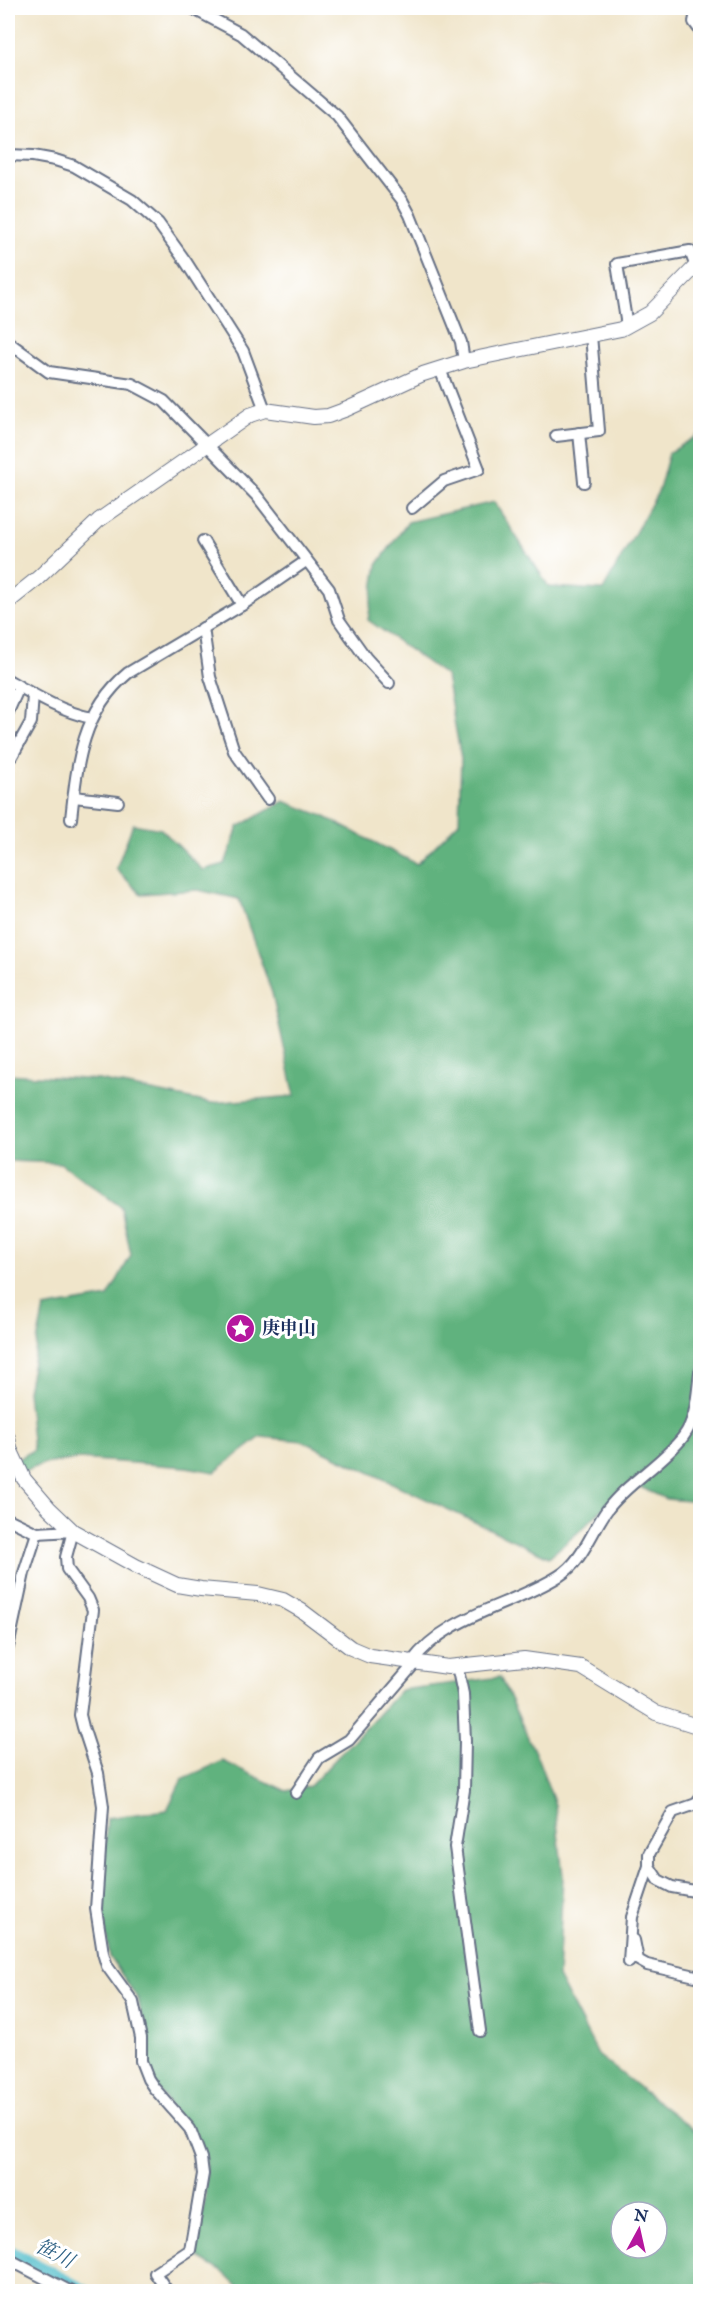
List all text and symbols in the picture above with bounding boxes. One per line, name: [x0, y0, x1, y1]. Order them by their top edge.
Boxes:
place icon: 庚申山: [225, 1312, 257, 1344]
place label: 庚申山: [262, 1318, 316, 1341]
north arrow: [609, 2200, 669, 2260]
text: N: [632, 2206, 649, 2228]
water label: 笹川: [31, 2234, 80, 2275]

